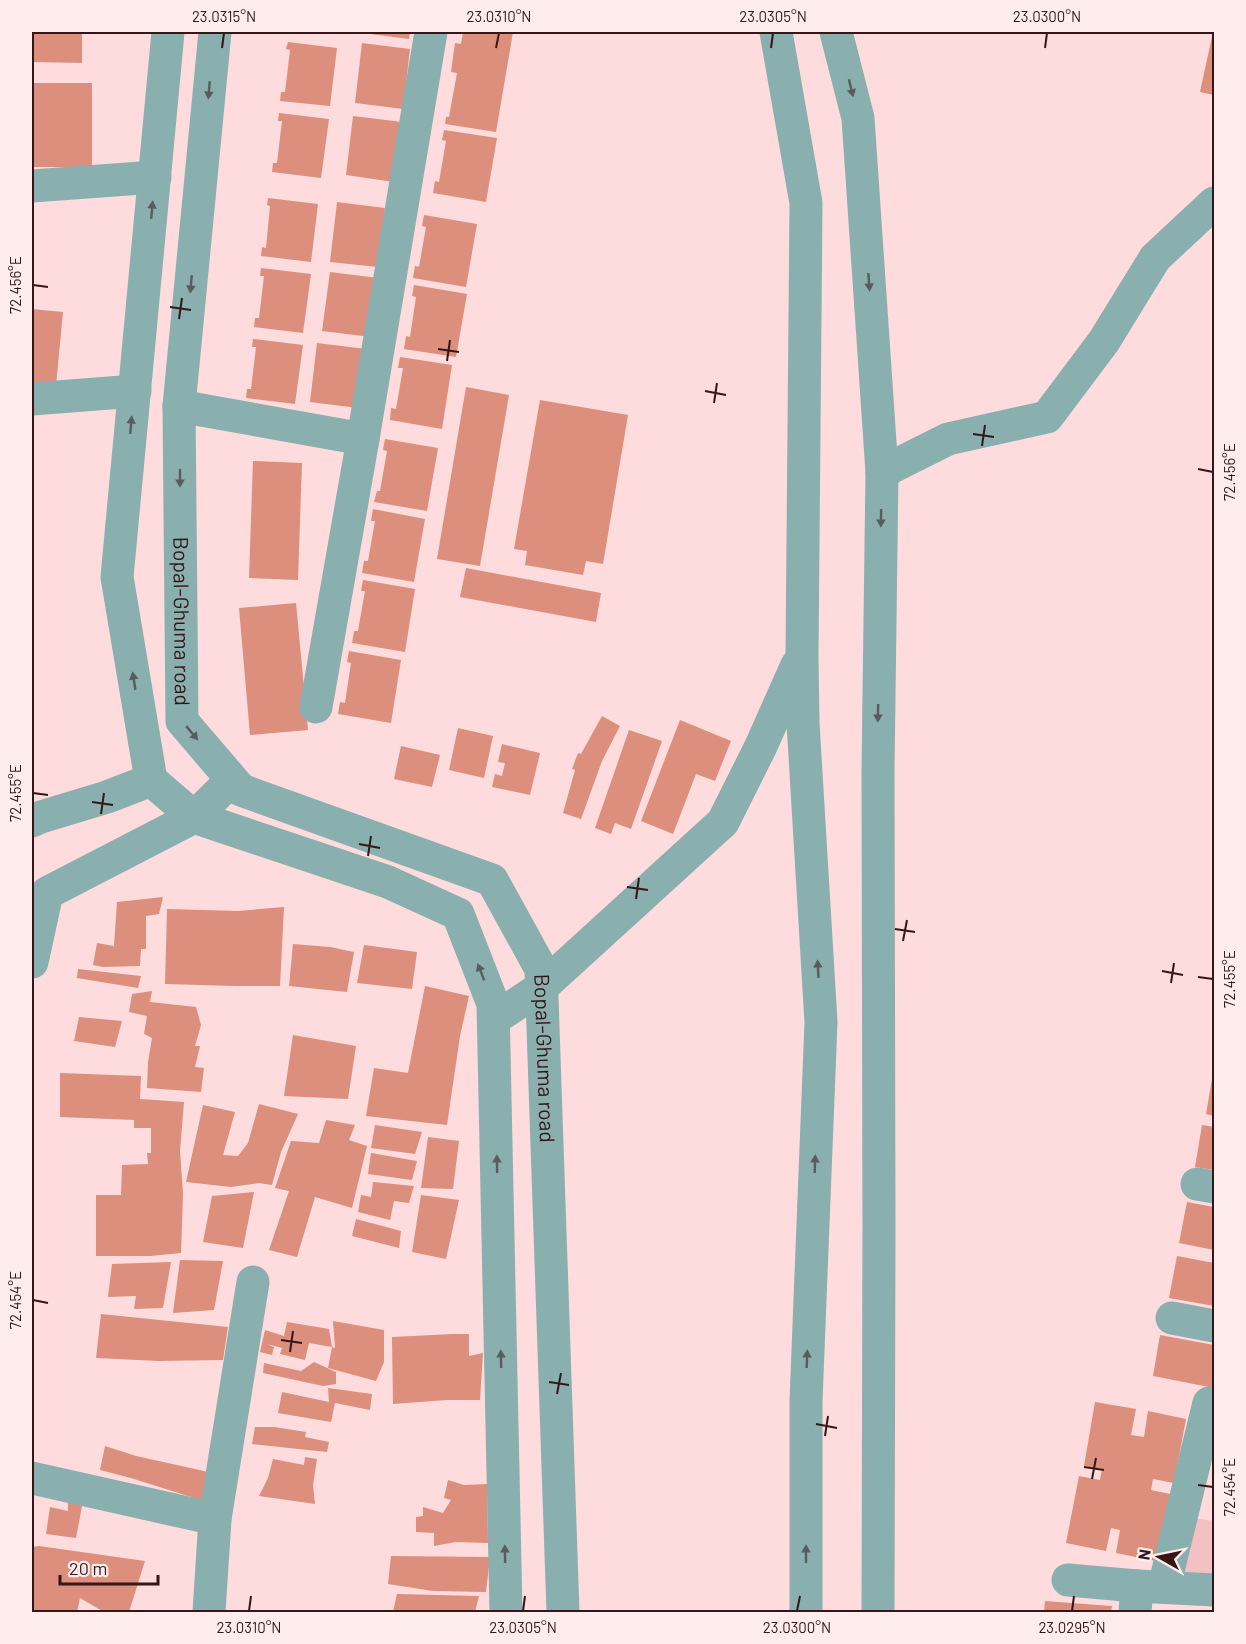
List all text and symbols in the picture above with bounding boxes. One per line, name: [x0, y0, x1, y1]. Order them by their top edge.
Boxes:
text: 23.0315°N: [192, 7, 256, 25]
text: 23.0310°N: [466, 7, 532, 25]
text: 23.0305°N: [739, 7, 807, 25]
text: 23.0300°N: [1013, 7, 1081, 25]
one-way arrow: [846, 79, 856, 97]
one-way arrow: [204, 80, 214, 99]
one-way arrow: [147, 200, 157, 219]
text: 72.456°E: [6, 256, 24, 314]
one-way arrow: [865, 272, 874, 291]
one-way arrow: [186, 274, 196, 293]
one-way arrow: [126, 415, 136, 434]
text: 72.456°E: [1220, 443, 1238, 501]
one-way arrow: [175, 469, 185, 488]
one-way arrow: [877, 509, 886, 528]
street label: Bopal-Ghuma road: [169, 537, 196, 706]
one-way arrow: [130, 671, 139, 690]
one-way arrow: [874, 704, 883, 723]
one-way arrow: [185, 725, 198, 740]
text: 72.455°E: [6, 764, 24, 822]
text: 72.455°E: [1220, 950, 1238, 1008]
one-way arrow: [813, 960, 822, 979]
one-way arrow: [476, 962, 486, 980]
street label: Bopal-Ghuma road: [530, 973, 561, 1143]
one-way arrow: [492, 1155, 501, 1174]
one-way arrow: [811, 1155, 820, 1174]
text: 72.454°E: [6, 1271, 24, 1329]
one-way arrow: [496, 1350, 506, 1369]
one-way arrow: [803, 1350, 812, 1369]
text: 72.454°E: [1220, 1458, 1238, 1516]
north arrow: [1129, 1527, 1189, 1587]
one-way arrow: [500, 1545, 510, 1564]
one-way arrow: [801, 1545, 811, 1564]
scale bar: [60, 1548, 158, 1586]
text: N: [1133, 1548, 1154, 1561]
text: 20 m: [69, 1557, 107, 1579]
text: 23.0310°N: [216, 1618, 282, 1636]
text: 23.0305°N: [489, 1618, 557, 1636]
text: 23.0300°N: [763, 1618, 831, 1636]
text: 23.0295°N: [1038, 1618, 1106, 1636]

